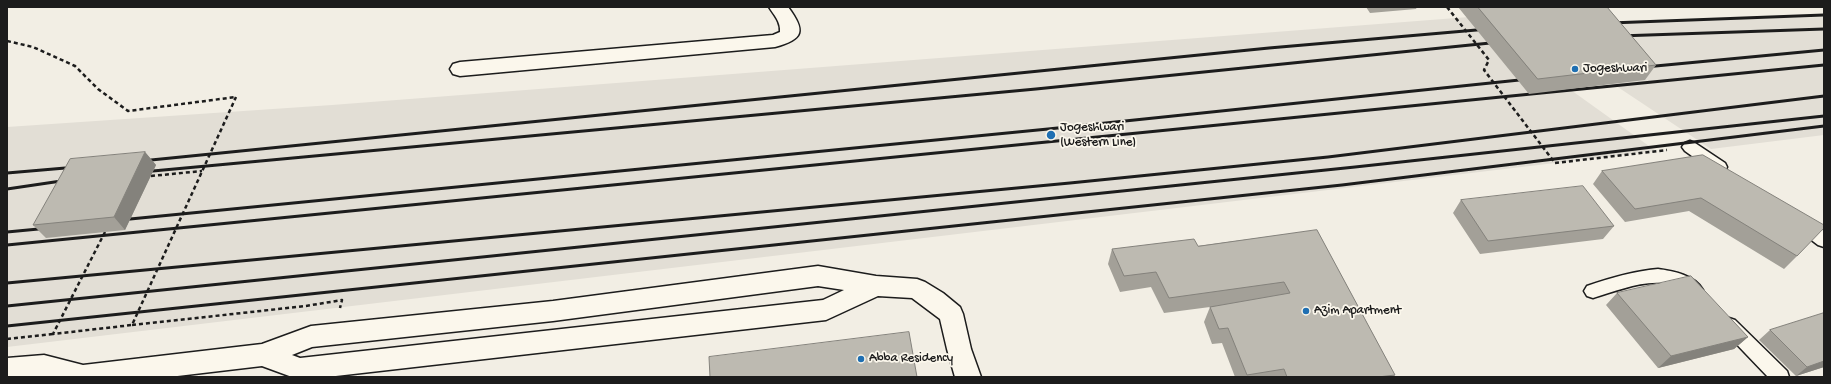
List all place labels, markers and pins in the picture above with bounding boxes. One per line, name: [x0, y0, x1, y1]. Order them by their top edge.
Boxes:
place label: Jogeshwari: [1583, 61, 1647, 77]
marker: Jogeshwari: [1570, 64, 1580, 74]
place label: Jogeshwari (Western Line): [1060, 120, 1136, 151]
marker: Jogeshwari (Western Line): [1045, 129, 1057, 141]
place label: Azim Apartment: [1314, 303, 1401, 319]
marker: Azim Apartment: [1301, 306, 1311, 316]
place label: Abba Residency: [869, 351, 953, 367]
marker: Abba Residency: [856, 354, 866, 364]

